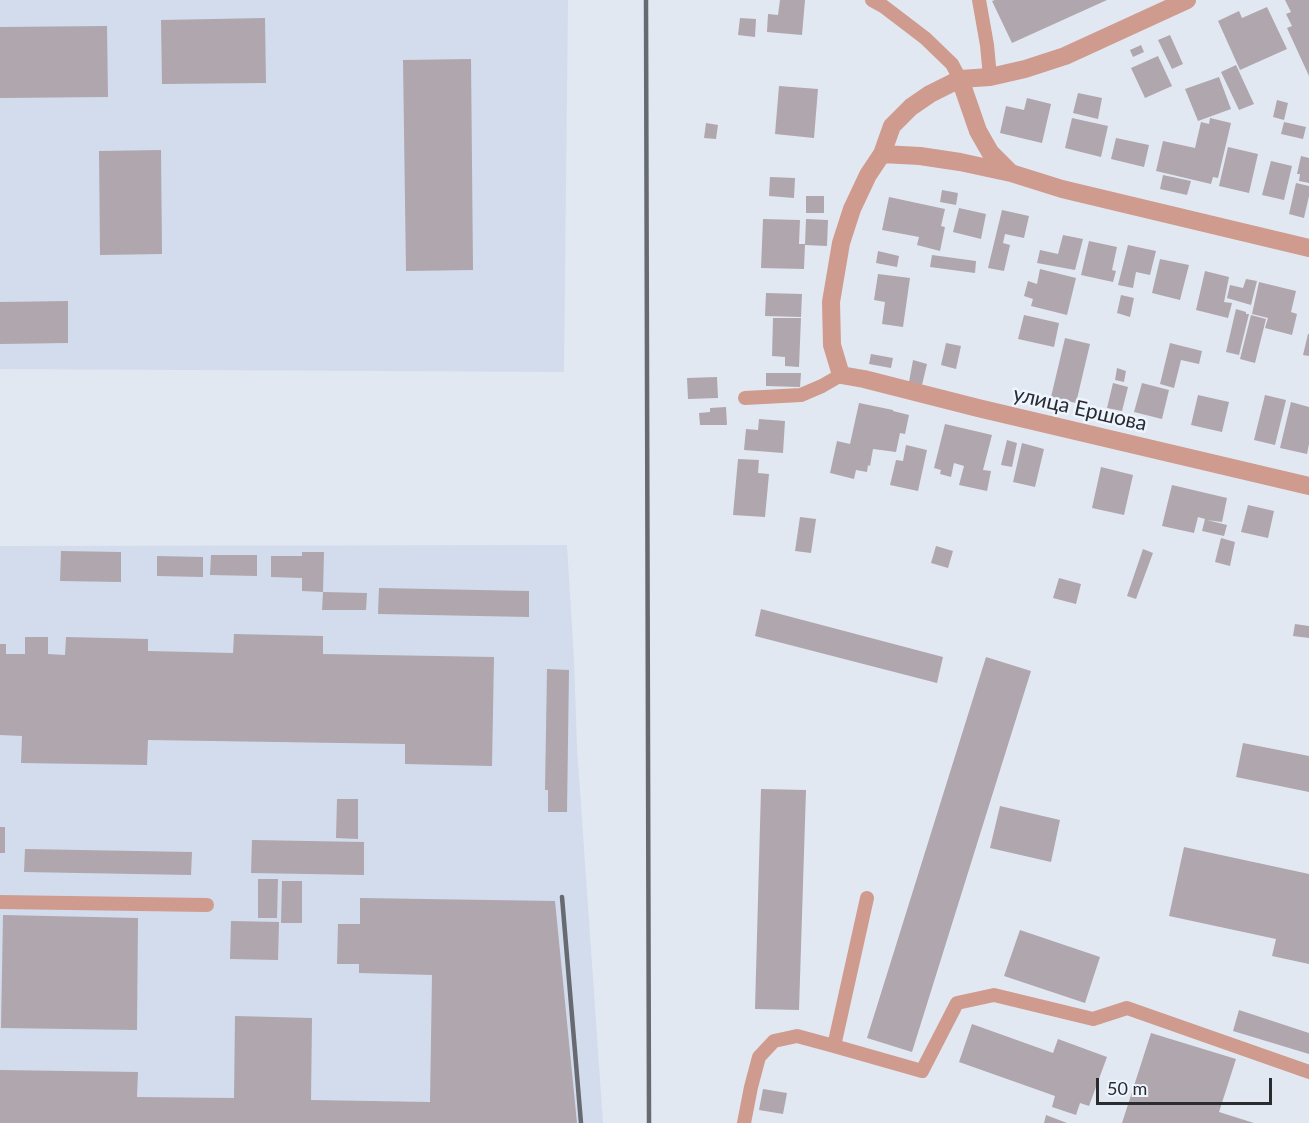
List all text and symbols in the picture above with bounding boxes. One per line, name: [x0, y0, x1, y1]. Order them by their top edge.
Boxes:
street label: улица Ершова: [1011, 381, 1149, 437]
scale bar: [1099, 1066, 1274, 1104]
text: 50 m: [1107, 1077, 1147, 1099]

